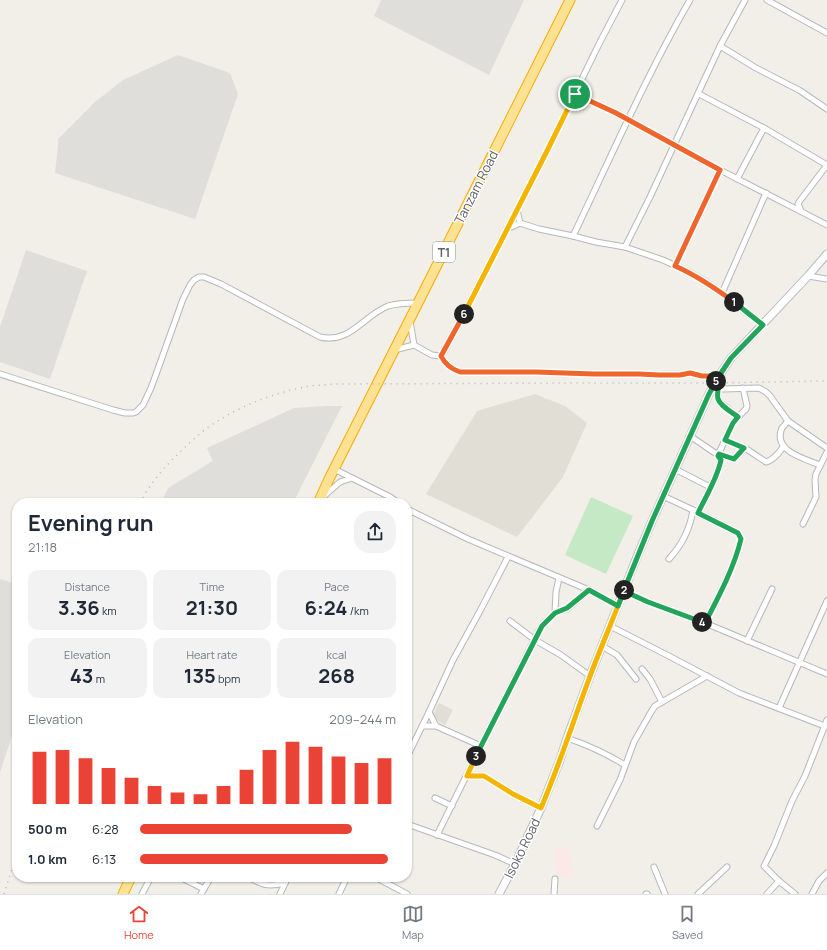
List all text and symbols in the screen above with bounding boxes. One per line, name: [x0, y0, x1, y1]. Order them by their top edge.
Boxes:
pin: [558, 77, 592, 111]
icon: arrive: [564, 83, 586, 105]
street label: Tanzam Road: [450, 147, 502, 227]
road number: T1: [433, 242, 455, 262]
pin: 1: [724, 292, 744, 312]
text: 1: [732, 294, 736, 309]
pin: 6: [454, 304, 474, 324]
text: 6: [461, 306, 467, 321]
pin: 5: [706, 371, 726, 391]
text: 5: [713, 373, 719, 388]
text: Evening run: [28, 508, 153, 538]
button: share: [354, 511, 396, 553]
text: 21:18: [28, 538, 57, 556]
text: Distance: [65, 579, 110, 594]
text: Time: [200, 579, 224, 594]
text: Pace: [324, 579, 349, 594]
pin: 2: [614, 580, 634, 600]
text: 2: [621, 582, 627, 597]
text: 3.36: [58, 594, 100, 621]
text: 21:30: [186, 594, 238, 621]
text: 6:24: [305, 594, 348, 621]
text: km: [100, 603, 117, 618]
text: /km: [348, 603, 369, 618]
pin: 4: [692, 612, 712, 632]
text: 4: [699, 614, 705, 629]
text: Elevation: [64, 647, 111, 662]
text: Heart rate: [186, 647, 238, 662]
text: kcal: [327, 647, 347, 662]
text: 43: [70, 662, 93, 689]
text: 135: [184, 662, 216, 689]
text: 268: [318, 662, 355, 689]
text: m: [93, 671, 105, 686]
text: bpm: [216, 671, 240, 686]
text: Elevation: [28, 710, 83, 728]
text: 209–244 m: [329, 710, 396, 728]
pin: 3: [466, 746, 486, 766]
text: 3: [473, 748, 479, 763]
street label: Isoko Road: [500, 815, 544, 881]
text: 500 m: [28, 820, 67, 838]
text: 6:28: [92, 820, 119, 838]
text: 1.0 km: [28, 850, 67, 868]
text: 6:13: [92, 850, 116, 868]
tab: Home: [124, 903, 154, 942]
tab: Map: [402, 903, 424, 942]
tab: Saved: [672, 903, 703, 942]

